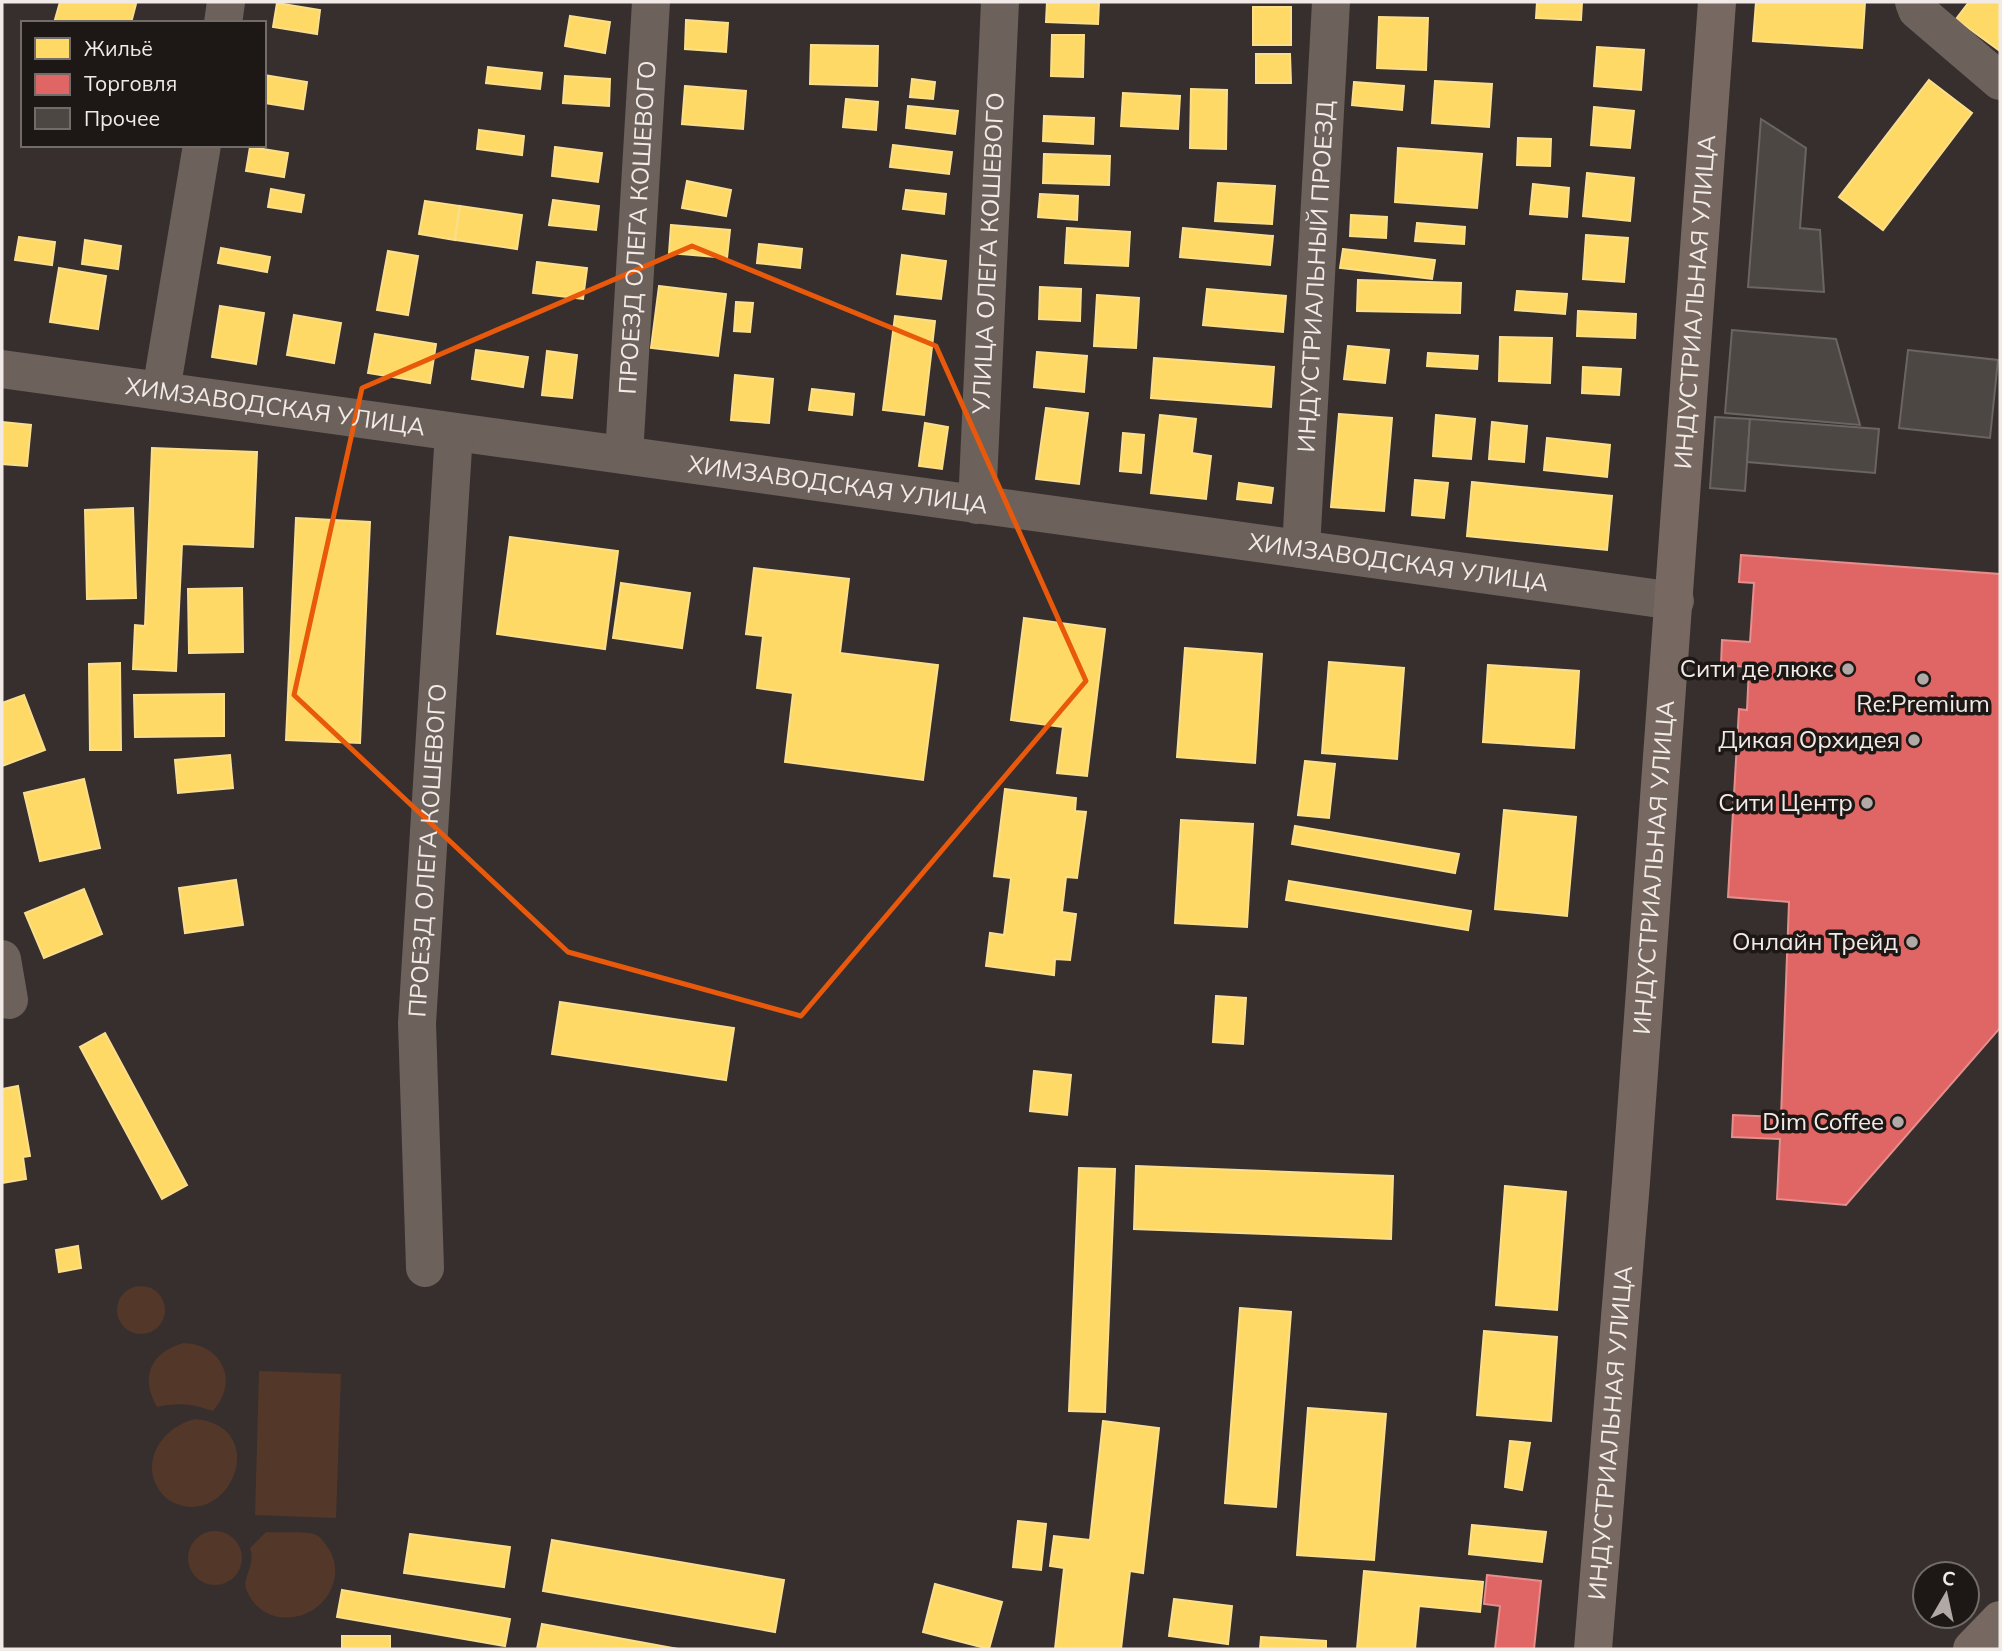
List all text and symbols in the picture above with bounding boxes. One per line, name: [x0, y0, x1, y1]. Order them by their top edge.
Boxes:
legend: [21, 21, 266, 147]
text: Жильё: [84, 35, 153, 61]
street label: ПРОЕЗД ОЛЕГА КОШЕВОГО: [612, 60, 661, 395]
text: Торговля: [84, 70, 177, 96]
street label: УЛИЦА ОЛЕГА КОШЕВОГО: [965, 92, 1010, 416]
street label: ИНДУСТРИАЛЬНЫЙ ПРОЕЗД: [1290, 100, 1340, 453]
text: Прочее: [84, 105, 160, 131]
street label: ИНДУСТРИАЛЬНАЯ УЛИЦА: [1667, 133, 1721, 470]
street label: ХИМЗАВОДСКАЯ УЛИЦА: [124, 370, 428, 442]
street label: ХИМЗАВОДСКАЯ УЛИЦА: [686, 448, 990, 520]
street label: ХИМЗАВОДСКАЯ УЛИЦА: [1247, 526, 1551, 597]
place label: Сити де люкс: [1680, 653, 1834, 683]
marker: Сити де люкс: [1840, 661, 1856, 677]
marker: Re:Premium: [1915, 671, 1931, 687]
street label: ПРОЕЗД ОЛЕГА КОШЕВОГО: [401, 683, 452, 1018]
place label: Re:Premium: [1856, 688, 1990, 718]
street label: ИНДУСТРИАЛЬНАЯ УЛИЦА: [1626, 699, 1680, 1036]
place label: Дикая Орхидея: [1718, 724, 1900, 754]
marker: Дикая Орхидея: [1906, 732, 1922, 748]
place label: Сити Центр: [1718, 787, 1853, 817]
marker: Сити Центр: [1859, 795, 1875, 811]
place label: Онлайн Трейд: [1732, 926, 1898, 956]
marker: Онлайн Трейд: [1904, 934, 1920, 950]
place label: Dim Coffee: [1762, 1106, 1884, 1136]
marker: Dim Coffee: [1890, 1114, 1906, 1130]
street label: ИНДУСТРИАЛЬНАЯ УЛИЦА: [1581, 1264, 1638, 1601]
north arrow: [1911, 1560, 1981, 1630]
text: С: [1940, 1565, 1957, 1591]

